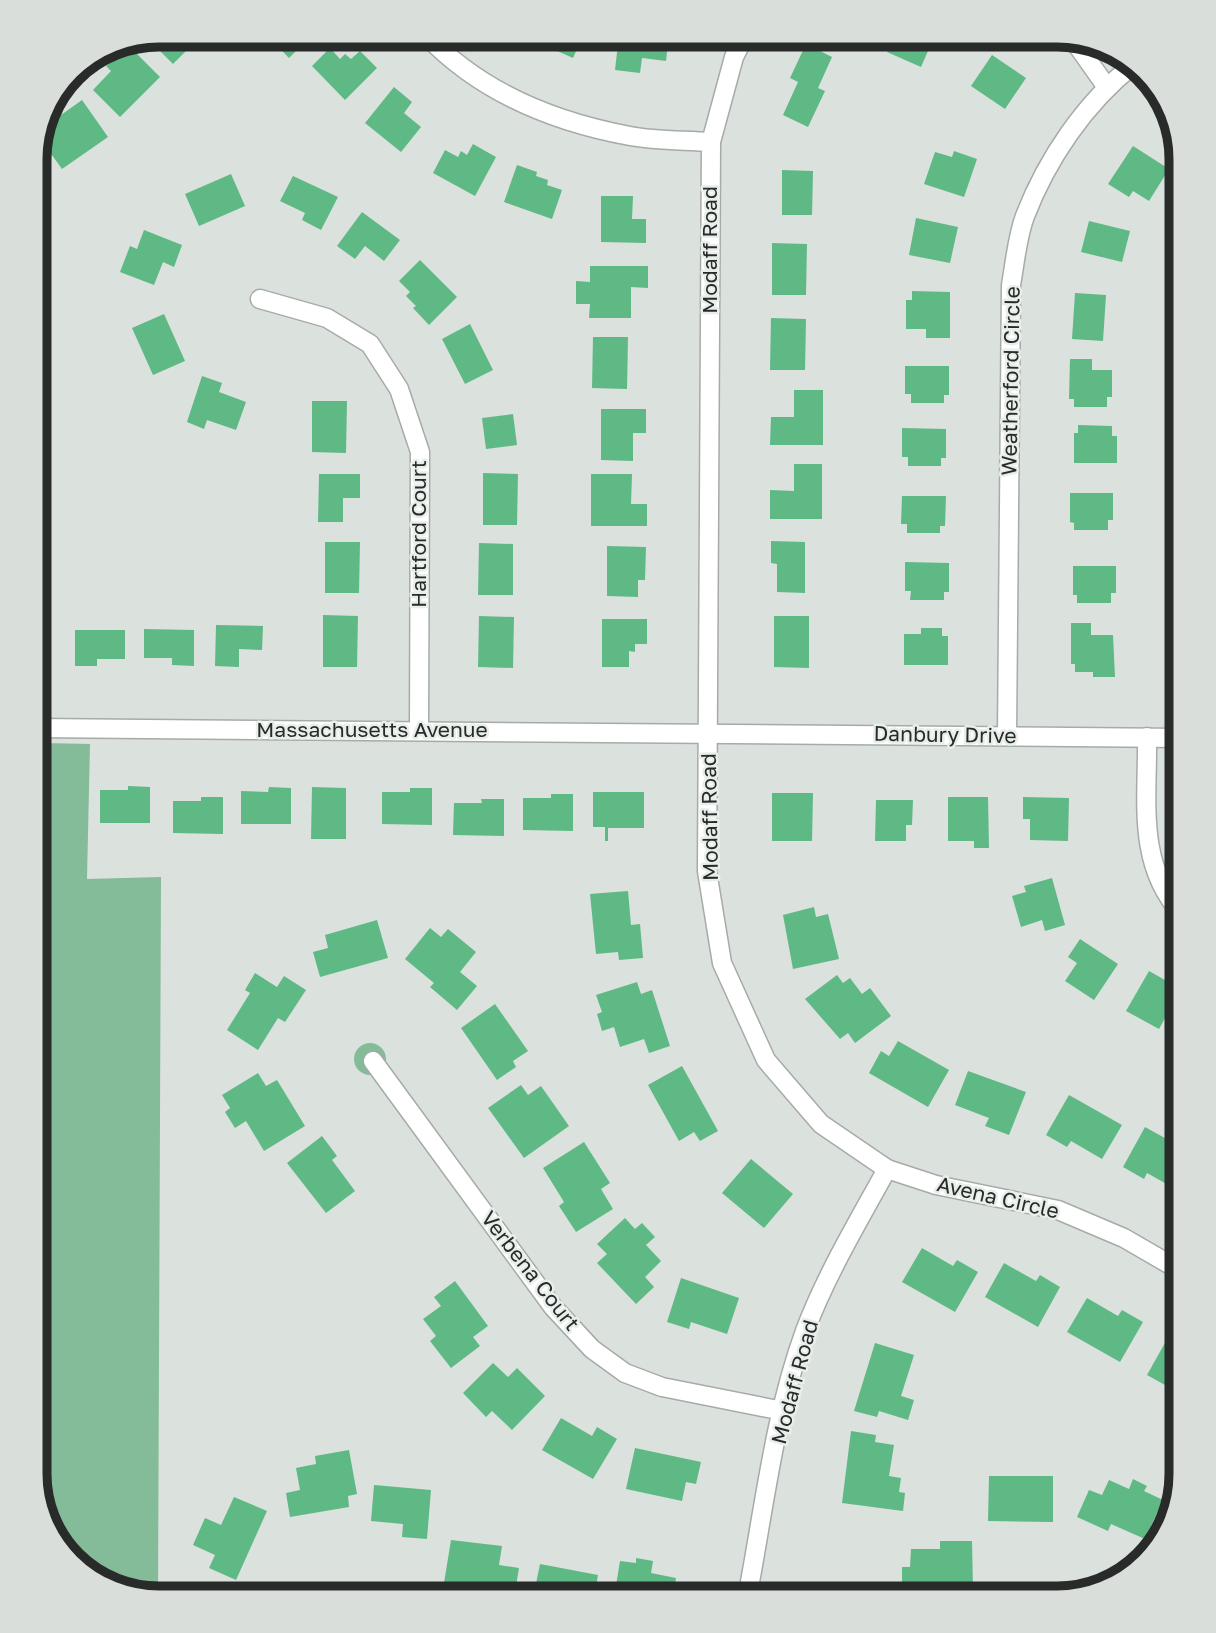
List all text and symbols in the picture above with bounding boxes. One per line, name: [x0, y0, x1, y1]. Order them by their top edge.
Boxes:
street label: Modaff Road: [696, 186, 722, 314]
street label: Weatherford Circle: [995, 286, 1025, 476]
street label: Hartford Court: [405, 460, 431, 608]
street label: Massachusetts Avenue: [256, 716, 488, 742]
street label: Danbury Drive: [873, 720, 1017, 748]
street label: Modaff Road: [695, 753, 723, 881]
street label: Avena Circle: [935, 1170, 1062, 1224]
street label: Verbena Court: [476, 1205, 586, 1335]
street label: Modaff Road: [765, 1317, 823, 1447]

